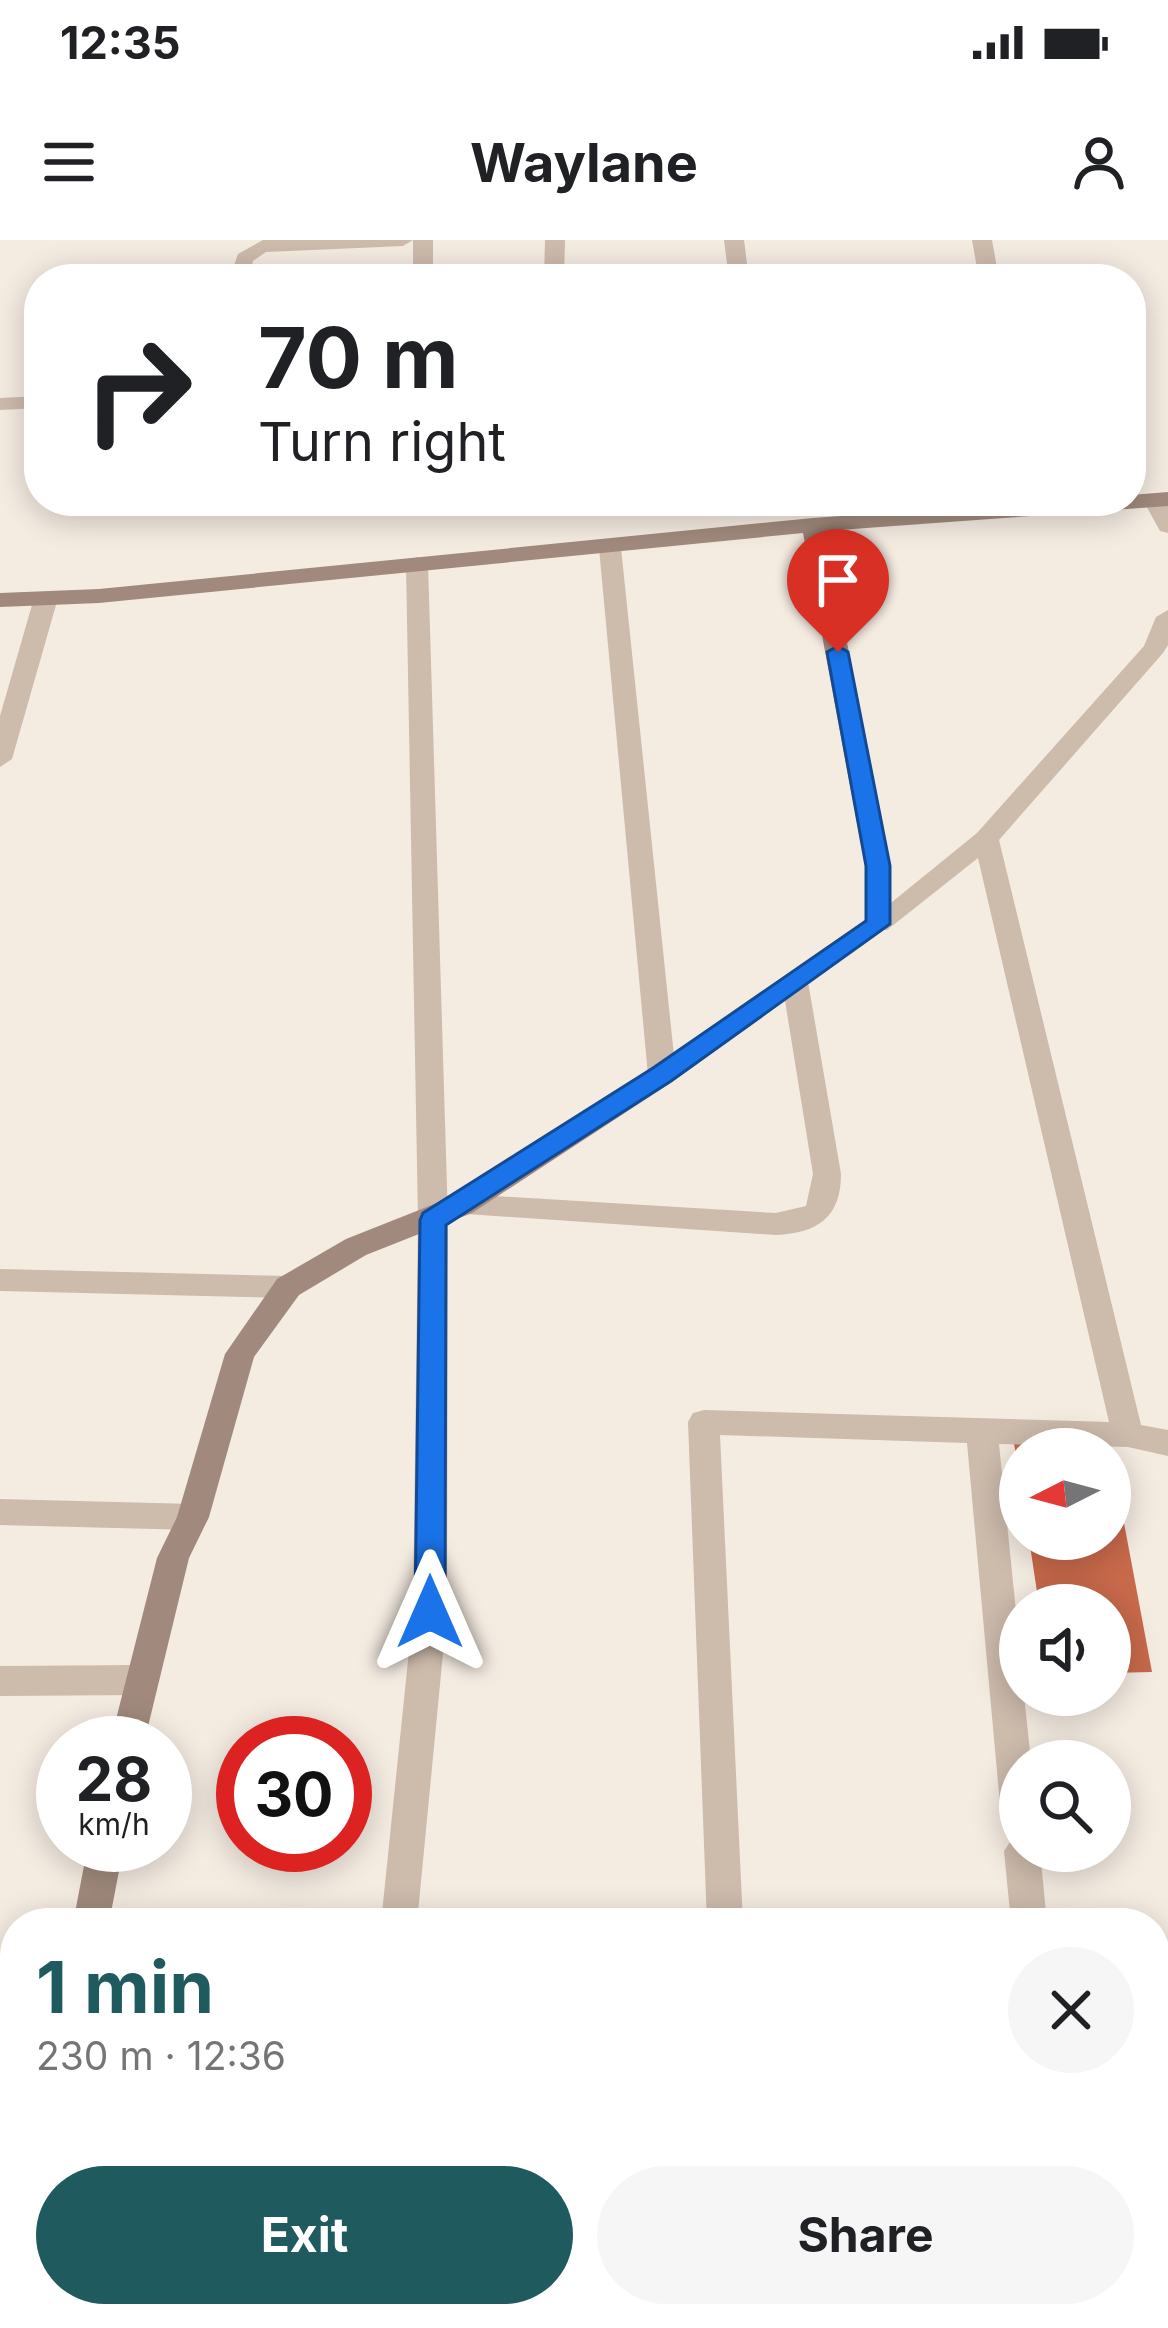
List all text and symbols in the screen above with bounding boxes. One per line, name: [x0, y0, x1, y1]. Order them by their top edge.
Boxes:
text: 12:35: [60, 15, 181, 70]
icon: menu: [36, 129, 102, 195]
icon: person: [1066, 129, 1132, 195]
text: Waylane: [470, 130, 698, 195]
text: 70 m: [258, 307, 459, 408]
icon: right: [60, 312, 216, 468]
text: Turn right: [258, 409, 506, 474]
pin: [787, 529, 889, 652]
icon: arrive: [805, 547, 871, 613]
north arrow: [999, 1428, 1131, 1560]
map controls: [999, 1428, 1131, 1872]
position arrow: [367, 1549, 493, 1675]
button: sound: [999, 1584, 1131, 1716]
speed limit sign: 30: [216, 1716, 372, 1872]
button: search: [999, 1740, 1131, 1872]
text: 28: [76, 1743, 152, 1815]
text: km/h: [78, 1806, 150, 1842]
text: 1 min: [36, 1943, 214, 2030]
button: close: [1008, 1947, 1134, 2073]
text: 230 m · 12:36: [36, 2032, 286, 2079]
button: Exit: [36, 2166, 573, 2304]
button: Share: [597, 2166, 1134, 2304]

